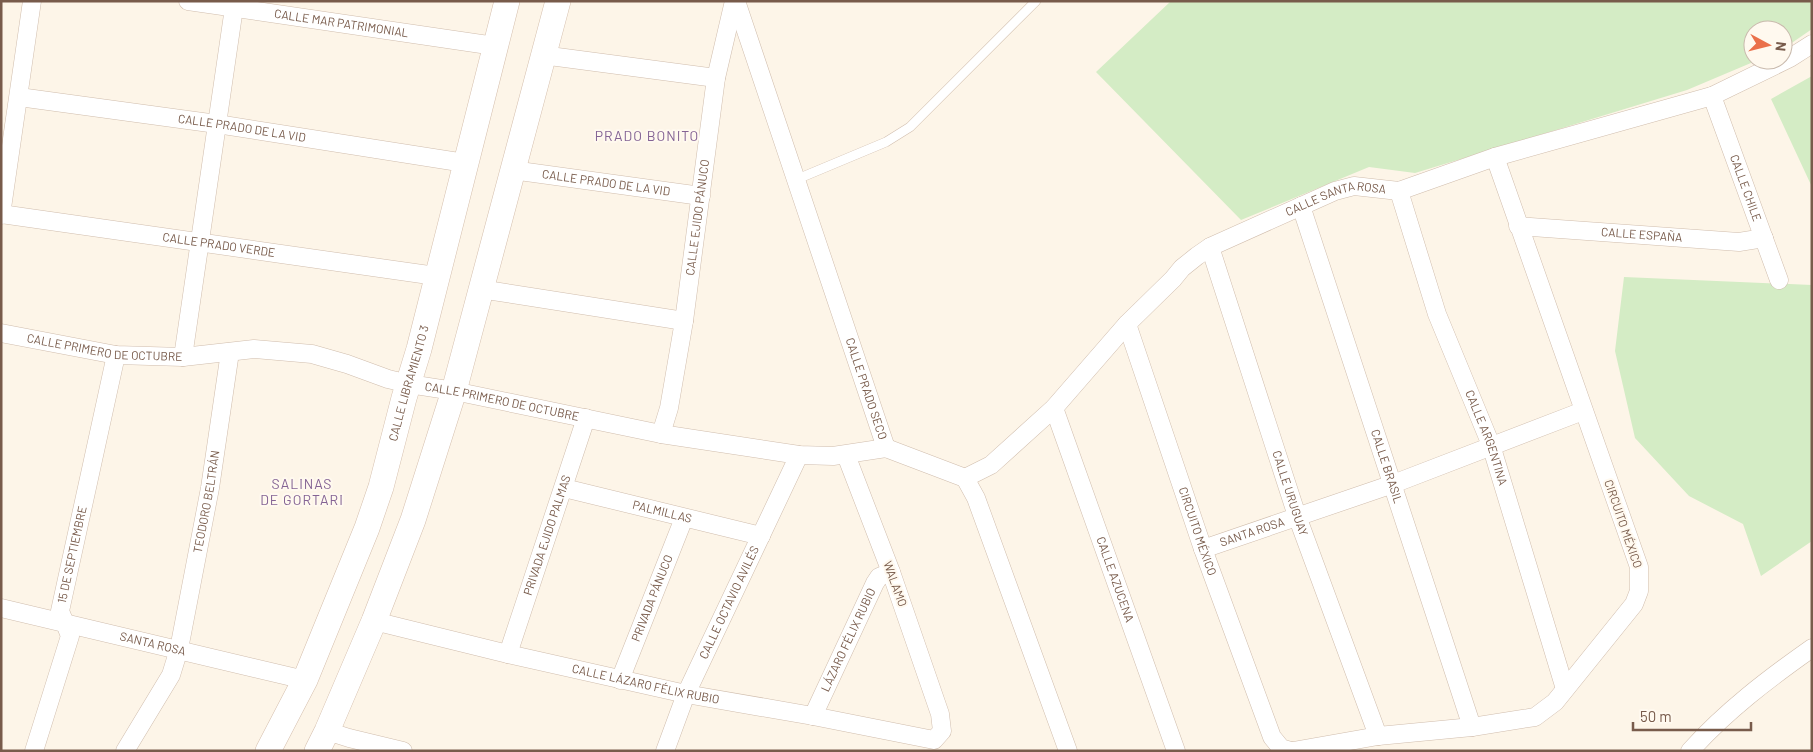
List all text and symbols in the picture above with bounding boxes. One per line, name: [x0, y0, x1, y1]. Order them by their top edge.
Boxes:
street label: CALLE MAR PATRIMONIAL: [273, 6, 410, 39]
north arrow: [1743, 20, 1793, 70]
text: N: [1772, 41, 1790, 52]
street label: CALLE PRADO DE LA VID: [177, 111, 307, 144]
district label: PRADO BONITO: [595, 127, 699, 144]
street label: CALLE CHILE: [1728, 152, 1765, 223]
street label: CALLE EJIDO PÁNUCO: [682, 158, 711, 276]
street label: CALLE PRADO DE LA VID: [541, 166, 671, 198]
street label: CALLE SANTA ROSA: [1283, 178, 1387, 218]
street label: CALLE ESPAÑA: [1600, 224, 1683, 244]
street label: CALLE PRADO VERDE: [162, 229, 276, 259]
street label: CALLE LIBRAMIENTO 3: [385, 324, 431, 443]
street label: CALLE PRIMERO DE OCTUBRE: [26, 330, 183, 363]
street label: CALLE PRADO SECO: [843, 336, 891, 441]
street label: CALLE PRIMERO DE OCTUBRE: [424, 379, 581, 423]
street label: CALLE ARGENTINA: [1463, 388, 1511, 487]
street label: CALLE BRASIL: [1369, 427, 1406, 505]
street label: TEODORO BELTRÁN: [190, 449, 221, 554]
street label: CALLE URUGUAY: [1270, 449, 1312, 538]
street label: PRIVADA EJIDO PALMAS: [520, 473, 573, 597]
district label: SALINAS DE GORTARI: [260, 475, 344, 508]
street label: CIRCUITO MÉXICO: [1602, 478, 1646, 570]
street label: CIRCUITO MÉXICO: [1177, 485, 1220, 577]
street label: PALMILLAS: [631, 497, 694, 525]
street label: 15 DE SEPTIEMBRE: [54, 505, 89, 605]
street label: SANTA ROSA: [1218, 514, 1286, 549]
street label: CALLE AZUCENA: [1094, 535, 1138, 624]
street label: CALLE OCTAVIO AVILÉS: [696, 543, 761, 661]
street label: PRIVADA PÁNUCO: [628, 552, 675, 643]
street label: WALAMO: [881, 559, 911, 608]
street label: LÁZARO FÉLIX RUBIO: [817, 585, 878, 694]
street label: SANTA ROSA: [119, 628, 187, 658]
street label: CALLE LÁZARO FÉLIX RUBIO: [571, 661, 721, 706]
scale bar: [1633, 700, 1750, 732]
text: 50 m: [1640, 707, 1672, 725]

